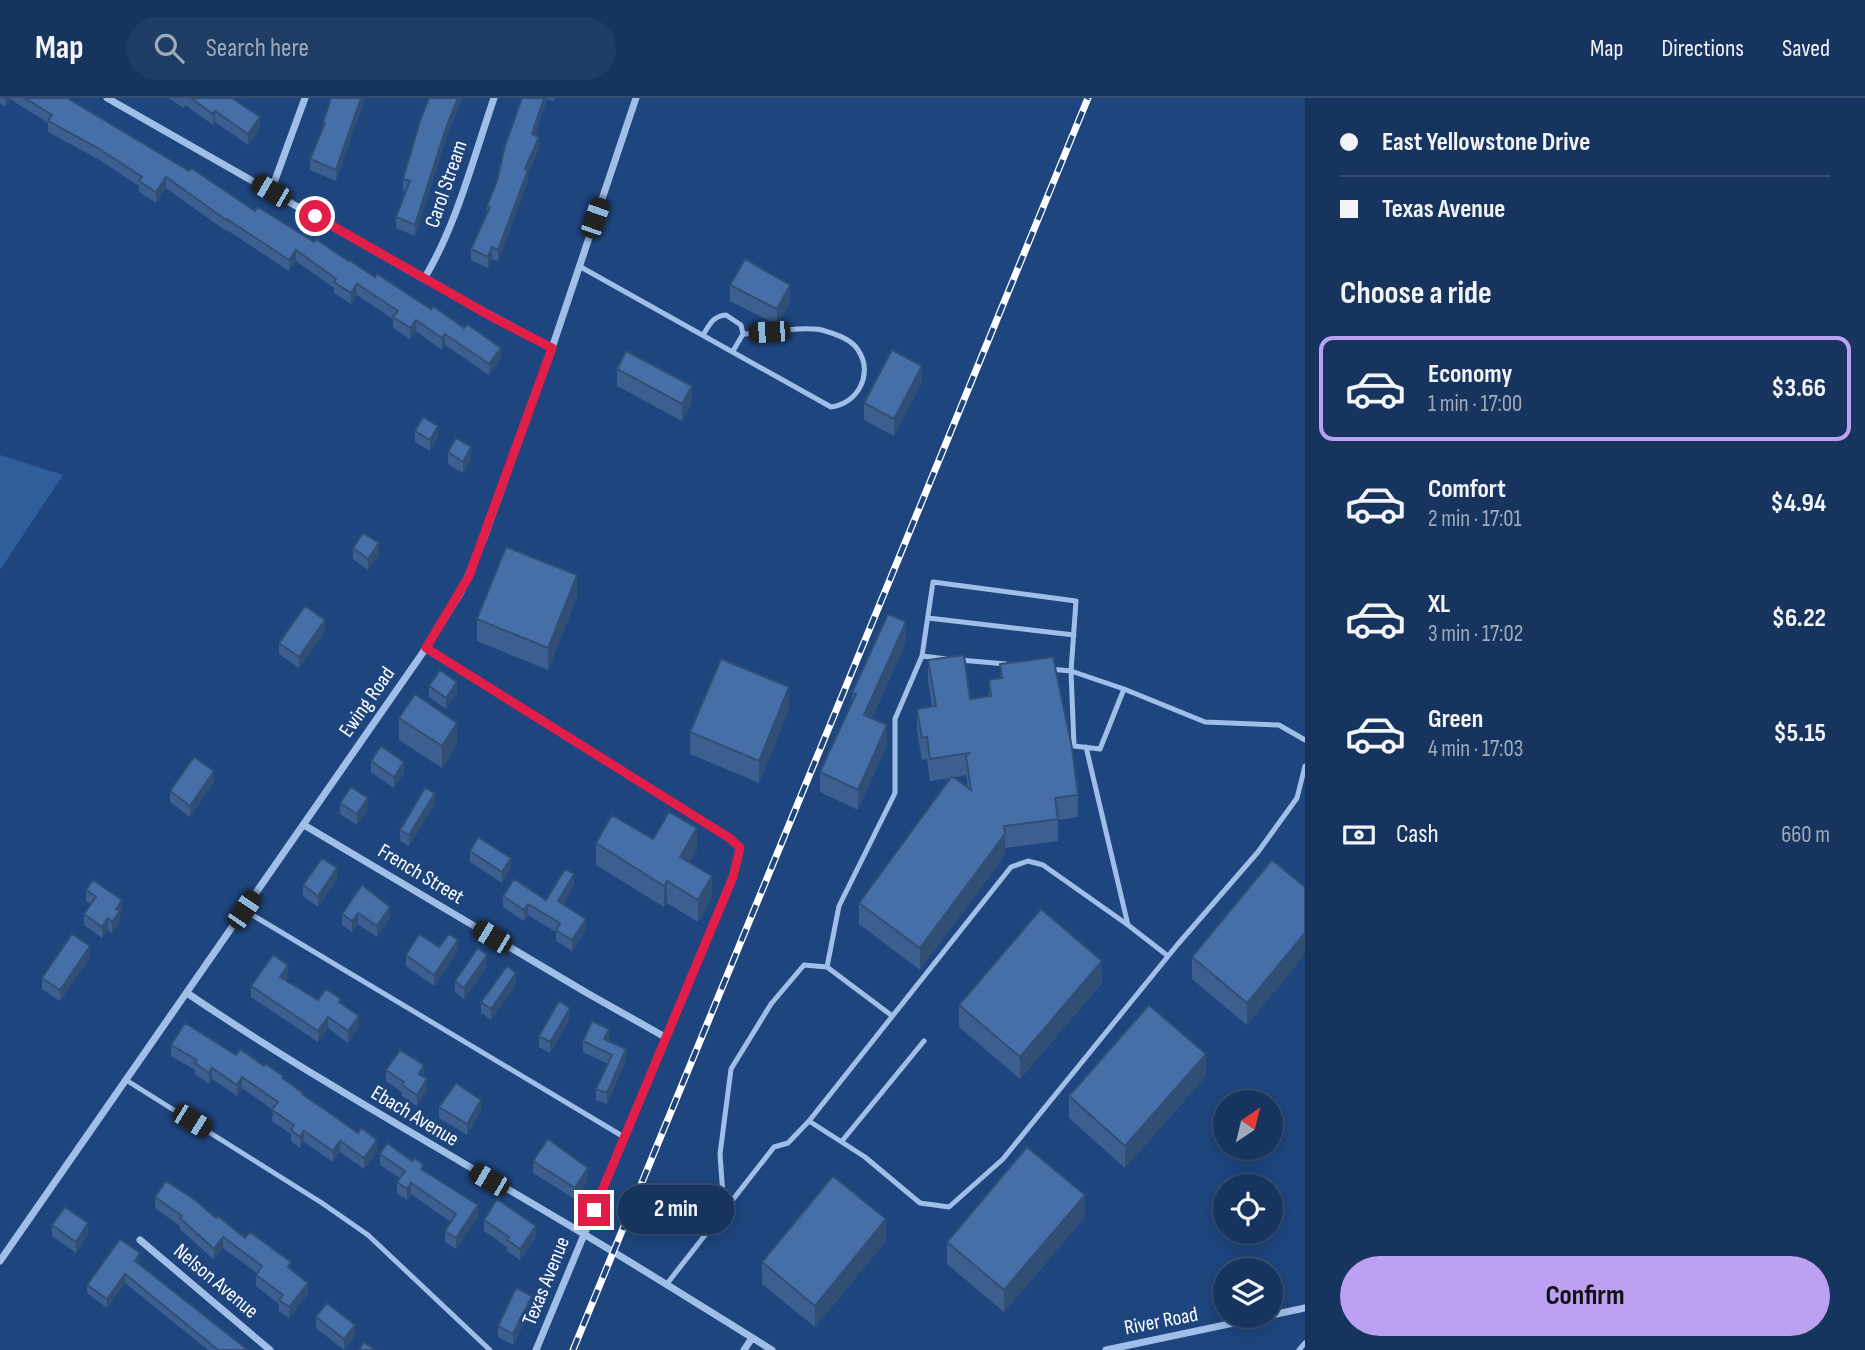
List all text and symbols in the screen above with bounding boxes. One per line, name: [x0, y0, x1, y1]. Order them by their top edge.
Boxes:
search box: [126, 17, 616, 80]
text: Map: [35, 28, 84, 68]
icon: search: [150, 29, 188, 67]
text: Search here: [206, 33, 309, 64]
text: Map: [1590, 34, 1623, 63]
text: Directions: [1661, 34, 1744, 63]
text: Saved: [1782, 34, 1830, 63]
text: East Yellowstone Drive: [1382, 127, 1590, 158]
street label: Carol Stream: [419, 137, 473, 231]
car: [248, 171, 295, 211]
text: Texas Avenue: [1382, 194, 1505, 225]
car: [579, 195, 612, 241]
route start: [299, 200, 331, 232]
text: Choose a ride: [1340, 274, 1492, 313]
car: [748, 320, 791, 344]
icon: car: [1344, 357, 1407, 420]
text: Economy: [1428, 359, 1512, 390]
text: $3.66: [1771, 373, 1826, 404]
text: 1 min · 17:00: [1428, 390, 1522, 418]
icon: car: [1344, 472, 1407, 535]
text: Comfort: [1428, 474, 1506, 505]
text: $4.94: [1771, 488, 1826, 519]
text: 2 min · 17:01: [1428, 505, 1522, 533]
icon: car: [1344, 587, 1407, 650]
text: XL: [1428, 589, 1450, 620]
text: $6.22: [1772, 603, 1826, 634]
text: 3 min · 17:02: [1428, 620, 1523, 648]
street label: Ewing Road: [334, 662, 400, 742]
icon: car: [1344, 702, 1407, 765]
text: Green: [1428, 704, 1483, 735]
text: $5.15: [1774, 718, 1826, 749]
text: 4 min · 17:03: [1428, 735, 1523, 763]
icon: cash: [1340, 816, 1378, 854]
text: Cash: [1396, 819, 1439, 850]
text: 660 m: [1781, 821, 1830, 849]
street label: French Street: [373, 839, 469, 909]
car: [224, 887, 265, 933]
car: [469, 917, 516, 957]
street label: Ebach Avenue: [367, 1080, 463, 1152]
north arrow: [1213, 1090, 1283, 1160]
map controls: [1213, 1090, 1283, 1328]
car: [169, 1101, 216, 1141]
car: [466, 1160, 513, 1200]
button: locate: [1213, 1174, 1283, 1244]
callout: 2 min: [618, 1186, 734, 1234]
route end: [578, 1194, 610, 1226]
text: 2 min: [654, 1195, 698, 1223]
street label: Texas Avenue: [517, 1233, 575, 1329]
street label: Nelson Avenue: [169, 1238, 263, 1324]
button: Confirm: [1340, 1256, 1830, 1336]
button: layers: [1213, 1258, 1283, 1328]
street label: River Road: [1122, 1302, 1200, 1340]

